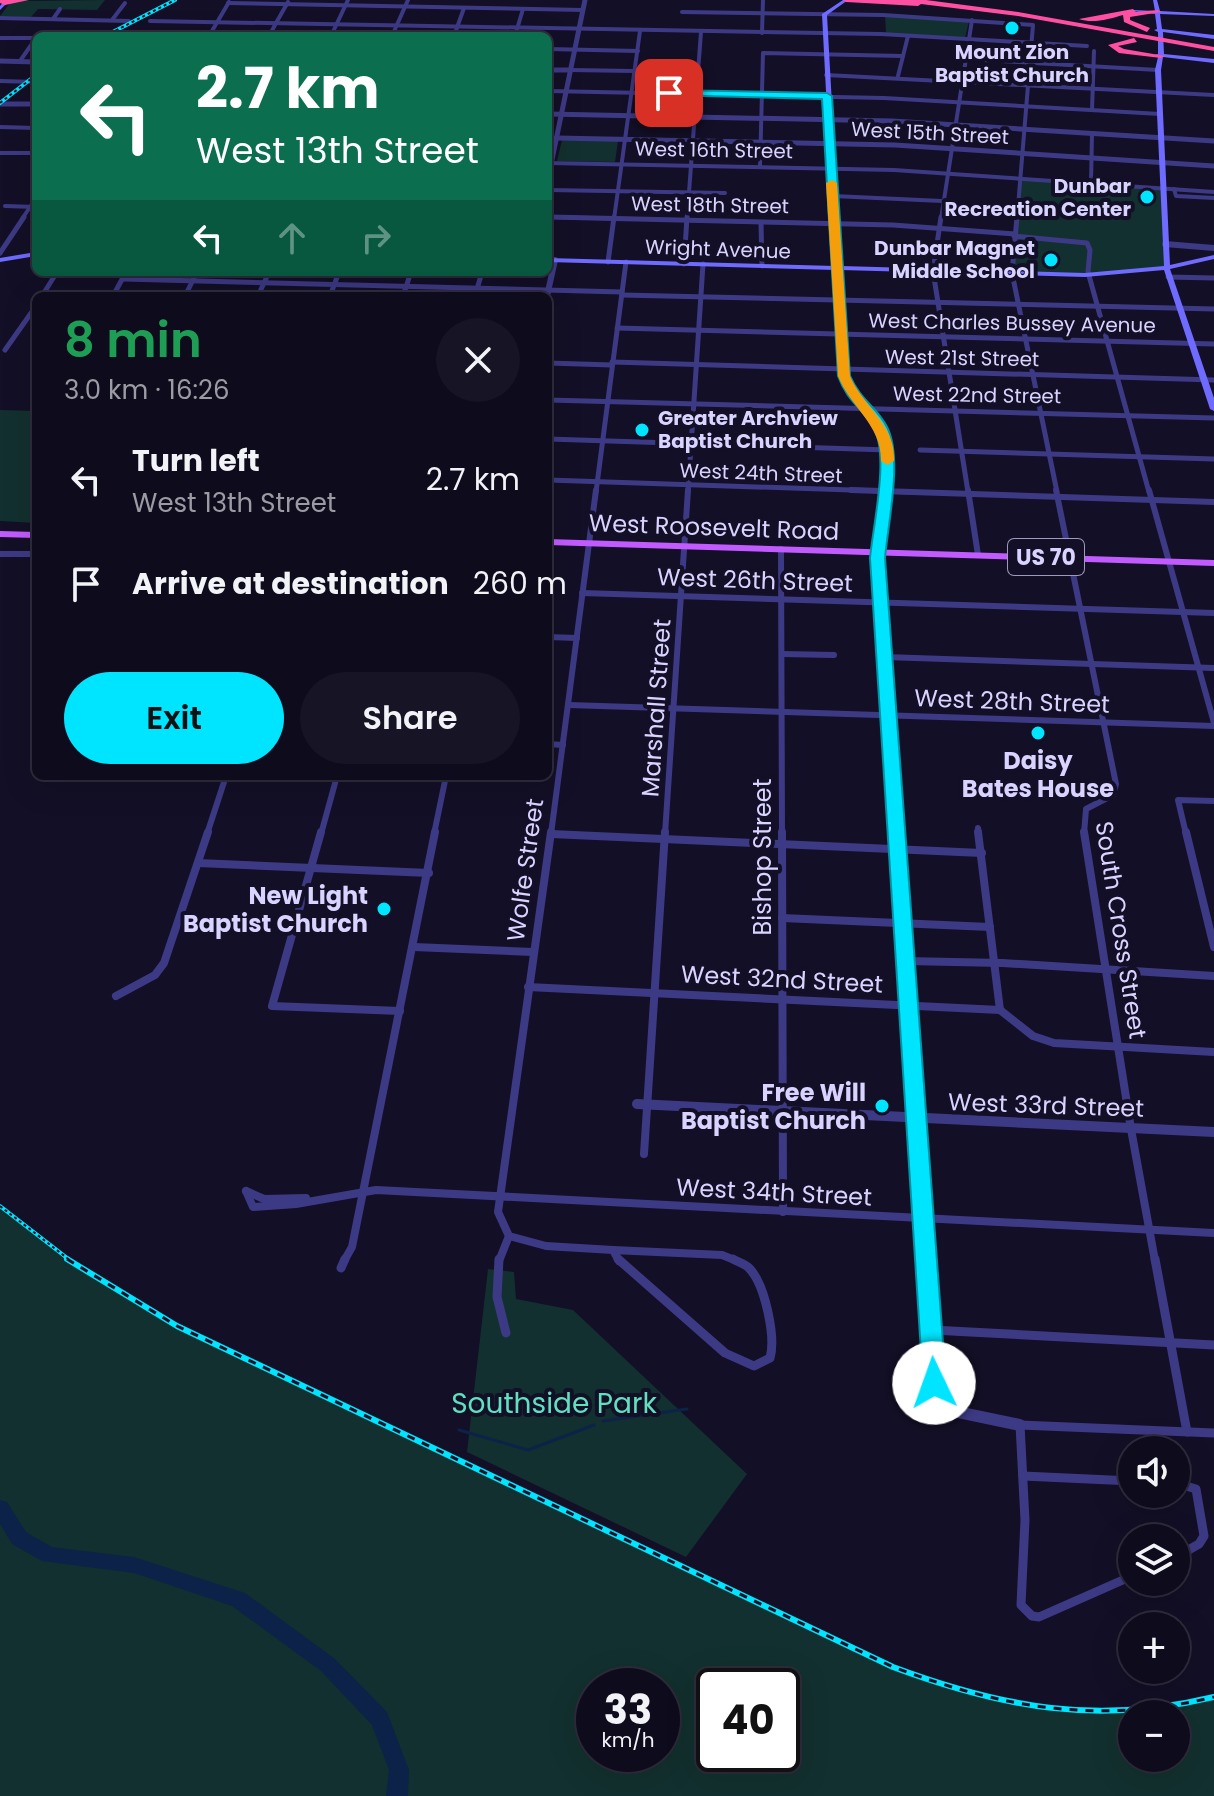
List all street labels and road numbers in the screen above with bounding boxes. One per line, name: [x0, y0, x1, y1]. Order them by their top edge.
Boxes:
street label: West 15th Street: [850, 115, 1010, 151]
street label: West 16th Street: [635, 135, 793, 165]
street label: West 18th Street: [631, 190, 789, 220]
street label: Wright Avenue: [645, 232, 791, 266]
street label: West Charles Bussey Avenue: [868, 306, 1156, 340]
street label: West 21st Street: [885, 343, 1039, 373]
street label: West 22nd Street: [893, 380, 1061, 410]
street label: West 24th Street: [679, 456, 843, 490]
street label: West Roosevelt Road: [588, 506, 840, 548]
road number: US 70: [1008, 539, 1084, 575]
street label: West 26th Street: [657, 560, 853, 600]
street label: Marshall Street: [633, 618, 679, 798]
street label: West 28th Street: [914, 681, 1110, 721]
street label: Bishop Street: [746, 779, 779, 935]
street label: Wolfe Street: [499, 796, 551, 944]
street label: South Cross Street: [1088, 819, 1154, 1041]
street label: West 32nd Street: [680, 957, 884, 1001]
street label: West 33rd Street: [947, 1085, 1145, 1125]
street label: West 34th Street: [675, 1170, 873, 1214]

